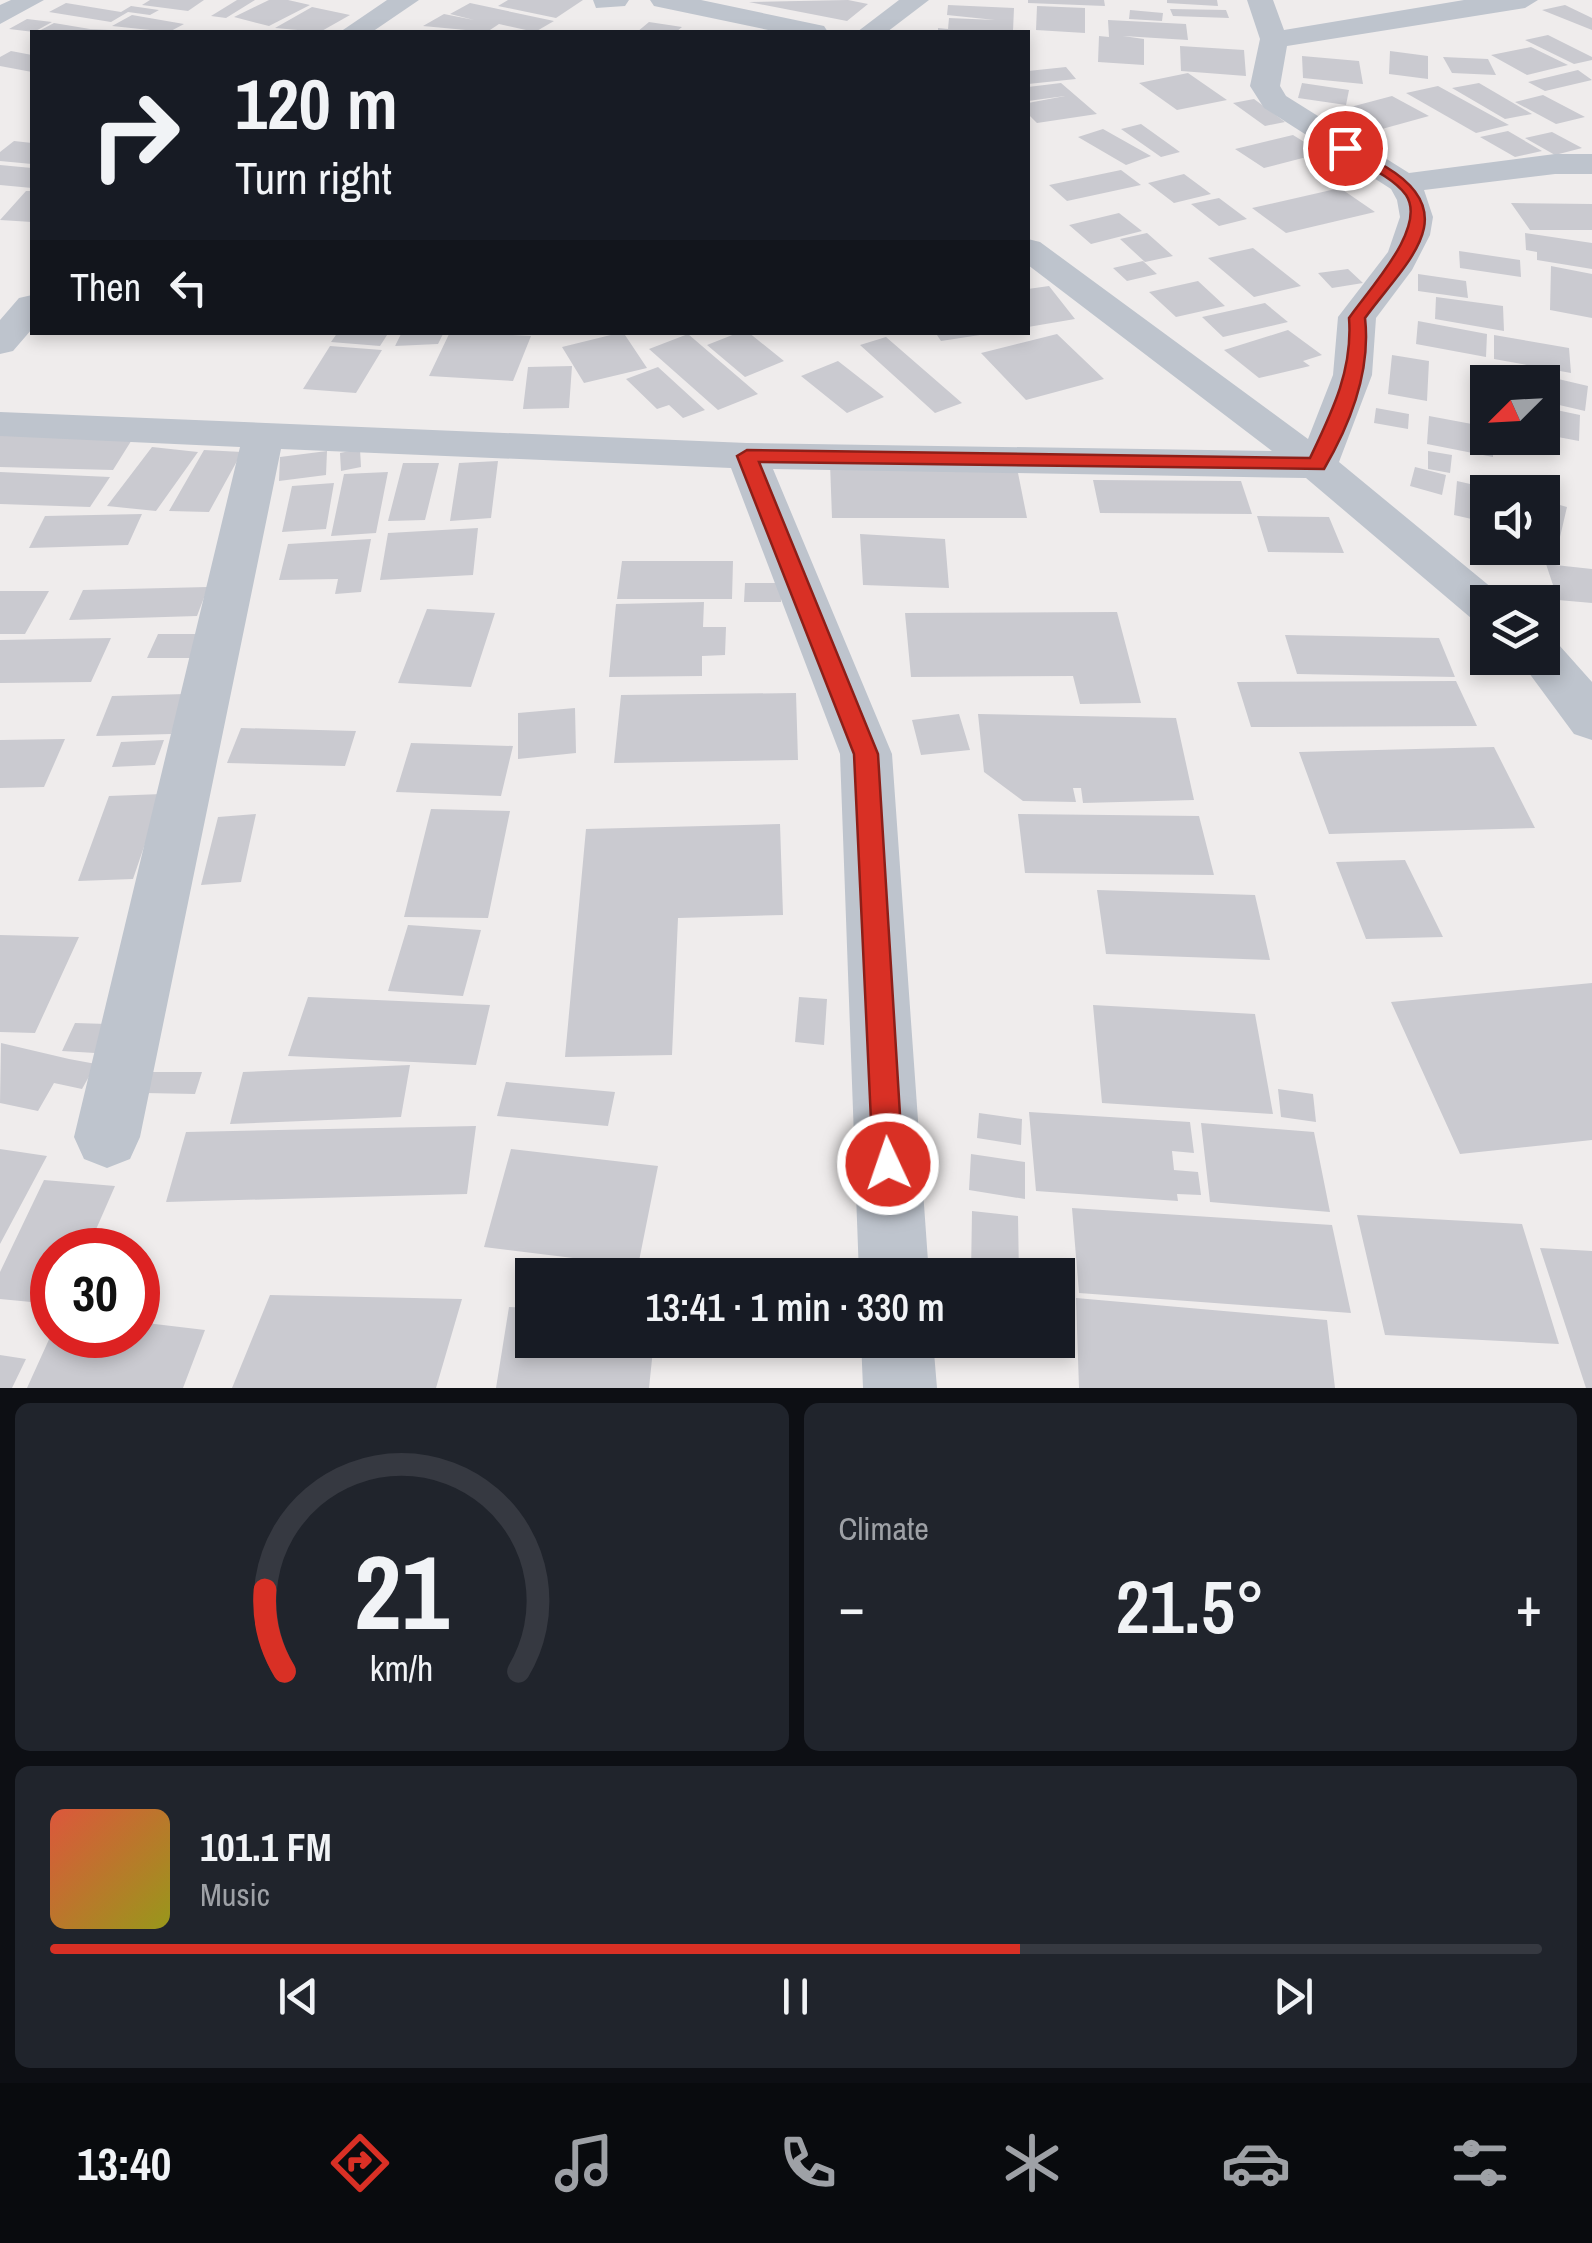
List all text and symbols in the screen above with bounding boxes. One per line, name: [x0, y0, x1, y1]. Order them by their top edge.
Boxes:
text: 120 m: [235, 57, 398, 151]
icon: right: [70, 70, 200, 200]
pin: [1303, 106, 1388, 191]
icon: arrive: [1318, 121, 1373, 176]
text: Turn right: [235, 147, 392, 208]
icon: left: [161, 260, 216, 315]
text: Then: [70, 262, 141, 313]
north arrow: [1470, 365, 1560, 455]
map controls: [1470, 365, 1560, 675]
button: sound: [1470, 475, 1560, 565]
button: layers: [1470, 585, 1560, 675]
position arrow: [836, 1112, 940, 1216]
speed limit sign: 30: [30, 1228, 160, 1358]
text: 13:41 · 1 min · 330 m: [645, 1282, 945, 1333]
text: Climate: [839, 1507, 929, 1550]
text: 21: [354, 1521, 450, 1661]
text: 21.5°: [1115, 1555, 1265, 1656]
text: −: [839, 1569, 865, 1643]
text: +: [1516, 1569, 1542, 1643]
text: km/h: [370, 1644, 434, 1692]
text: 101.1 FM: [200, 1822, 332, 1873]
text: Music: [200, 1873, 270, 1916]
icon: previous: [271, 1969, 326, 2024]
icon: pause: [768, 1969, 823, 2024]
icon: next: [1266, 1969, 1321, 2024]
icon: directions: [325, 2128, 395, 2198]
icon: music: [549, 2128, 619, 2198]
icon: phone: [773, 2128, 843, 2198]
icon: climate: [997, 2128, 1067, 2198]
icon: car: [1221, 2128, 1291, 2198]
icon: filters: [1445, 2128, 1515, 2198]
text: 13:40: [77, 2133, 171, 2194]

